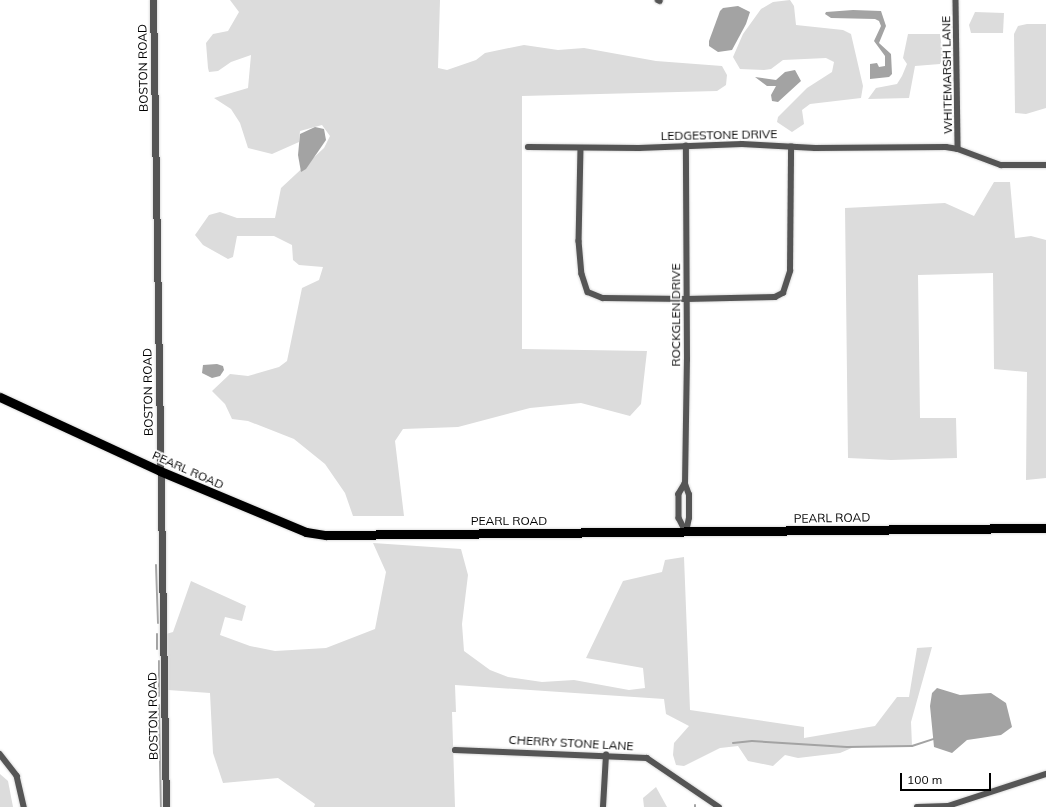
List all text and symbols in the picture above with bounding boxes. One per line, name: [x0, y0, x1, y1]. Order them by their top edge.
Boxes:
street label: WHITEMARSH LANE: [939, 16, 955, 134]
street label: BOSTON ROAD: [135, 24, 151, 112]
street label: LEDGESTONE DRIVE: [661, 127, 777, 143]
street label: ROCKGLEN DRIVE: [669, 263, 683, 367]
street label: BOSTON ROAD: [140, 348, 156, 436]
street label: PEARL ROAD: [150, 448, 226, 492]
street label: PEARL ROAD: [794, 510, 870, 526]
street label: PEARL ROAD: [471, 514, 547, 528]
street label: BOSTON ROAD: [145, 672, 161, 760]
street label: CHERRY STONE LANE: [508, 733, 634, 753]
scale bar: [902, 765, 993, 791]
text: 100 m: [907, 772, 942, 787]

